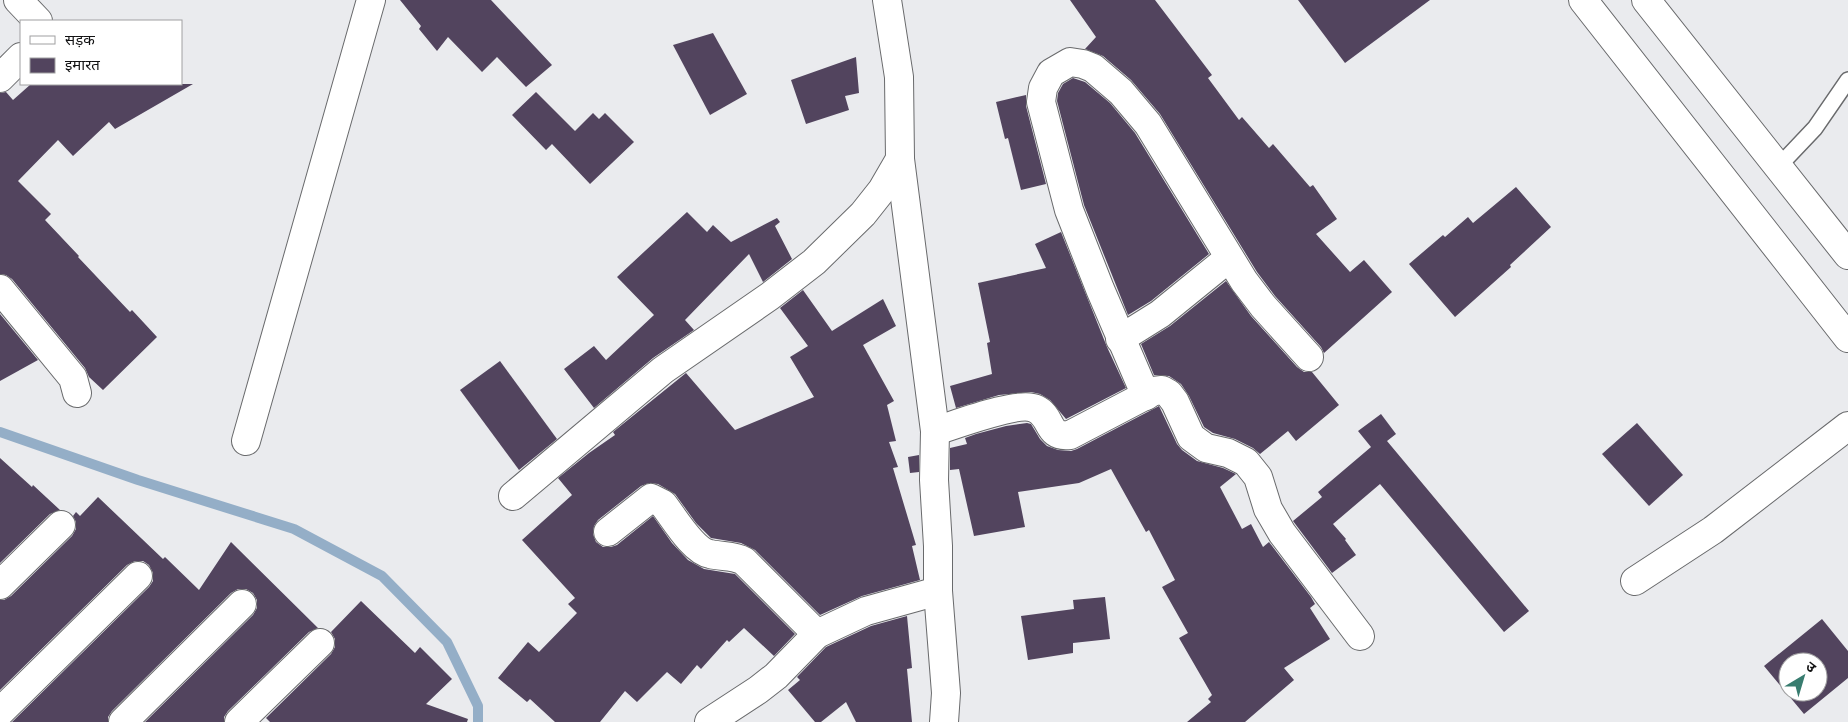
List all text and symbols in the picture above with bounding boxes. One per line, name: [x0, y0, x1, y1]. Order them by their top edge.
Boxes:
legend: [20, 20, 182, 85]
text: सड़क: [65, 31, 95, 49]
text: इमारत: [65, 56, 100, 74]
north arrow: [1778, 652, 1828, 702]
text: उ: [1802, 658, 1820, 677]

